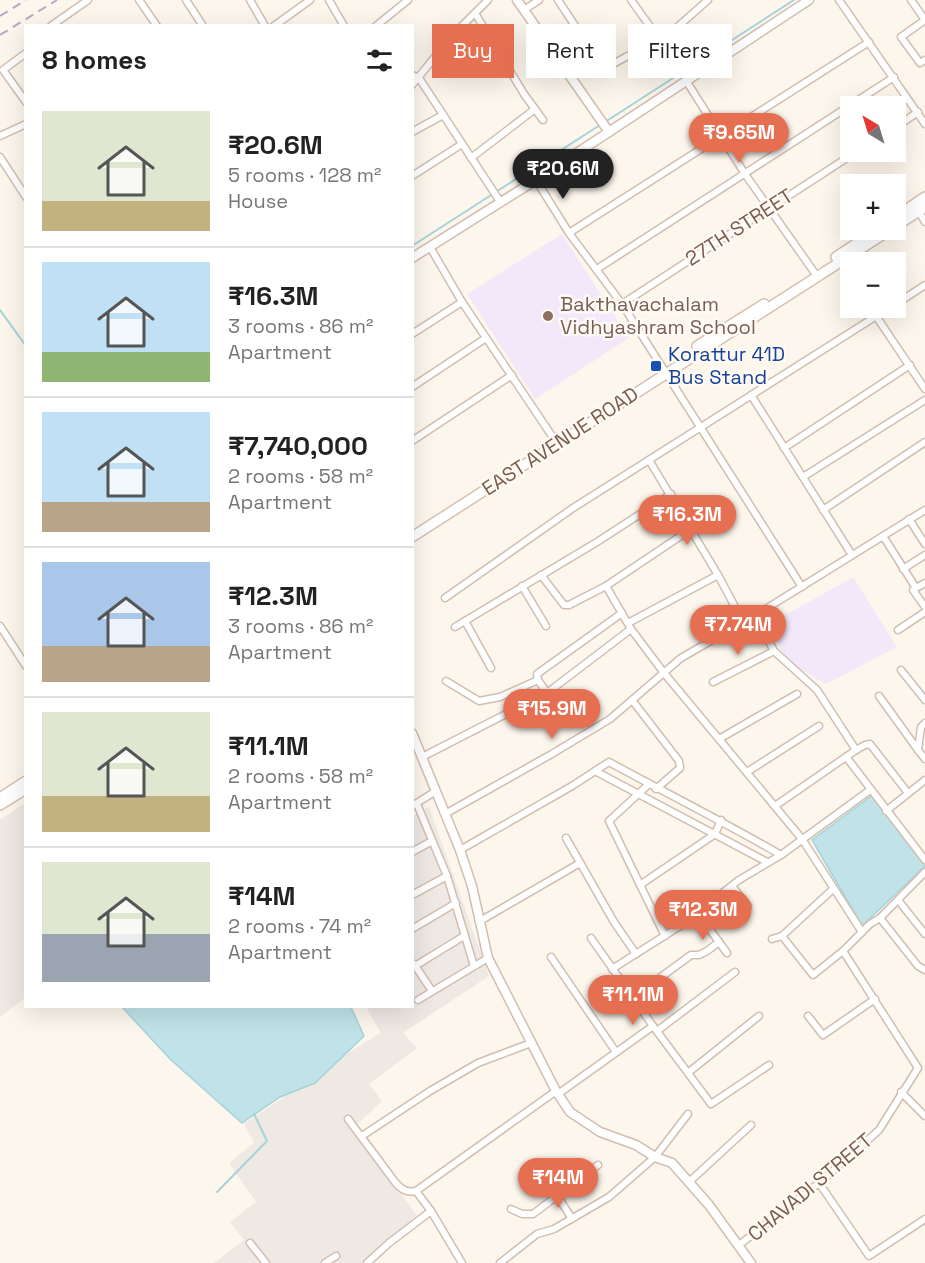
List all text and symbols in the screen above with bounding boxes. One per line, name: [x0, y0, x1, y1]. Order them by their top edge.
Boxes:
chip: Buy: [432, 24, 514, 78]
chip: Rent: [526, 24, 616, 78]
chip: Filters: [628, 24, 732, 78]
text: 8 homes: [42, 43, 147, 77]
icon: filters: [363, 44, 396, 77]
north arrow: [840, 96, 906, 162]
map controls: [840, 96, 906, 318]
pin: ₹9.65M: [690, 113, 788, 164]
text: ₹9.65M: [703, 119, 775, 145]
text: ₹20.6M: [228, 128, 323, 162]
icon: home: [90, 135, 162, 207]
pin: ₹20.6M: [514, 149, 612, 200]
text: ₹20.6M: [527, 155, 599, 181]
text: 5 rooms · 128 m²: [228, 162, 381, 188]
button: +: [840, 174, 906, 240]
street label: 27TH STREET: [680, 182, 798, 272]
text: House: [228, 188, 288, 214]
button: −: [840, 252, 906, 318]
text: ₹16.3M: [228, 279, 318, 313]
icon: home: [90, 286, 162, 358]
place label: Bakthavachalam Vidhyashram School: [560, 291, 756, 340]
marker: Bakthavachalam Vidhyashram School: [541, 309, 555, 323]
text: 3 rooms · 86 m²: [228, 313, 373, 339]
text: Apartment: [228, 339, 332, 365]
place label: Korattur 41D Bus Stand: [668, 341, 785, 390]
marker: Korattur 41D Bus Stand: [649, 359, 663, 373]
street label: EAST AVENUE ROAD: [477, 381, 643, 501]
text: ₹7,740,000: [228, 429, 368, 463]
icon: home: [90, 436, 162, 508]
text: 2 rooms · 58 m²: [228, 463, 373, 489]
text: Apartment: [228, 489, 332, 515]
pin: ₹16.3M: [638, 495, 736, 546]
text: ₹16.3M: [652, 501, 722, 527]
text: ₹12.3M: [228, 579, 318, 613]
icon: home: [90, 586, 162, 658]
pin: ₹7.74M: [689, 605, 787, 656]
text: ₹7.74M: [704, 611, 772, 637]
text: 3 rooms · 86 m²: [228, 613, 373, 639]
text: Apartment: [228, 639, 332, 665]
pin: ₹15.9M: [503, 689, 601, 740]
text: ₹15.9M: [517, 695, 587, 721]
text: ₹11.1M: [228, 729, 309, 763]
icon: home: [90, 736, 162, 808]
text: 2 rooms · 58 m²: [228, 763, 373, 789]
text: Apartment: [228, 789, 332, 815]
text: ₹14M: [228, 879, 295, 913]
icon: home: [90, 886, 162, 958]
pin: ₹12.3M: [654, 890, 752, 941]
text: ₹12.3M: [668, 896, 738, 922]
text: 2 rooms · 74 m²: [228, 913, 371, 939]
text: Apartment: [228, 939, 332, 965]
pin: ₹11.1M: [584, 975, 682, 1026]
text: ₹11.1M: [602, 981, 664, 1007]
street label: CHAVADI STREET: [742, 1127, 878, 1247]
pin: ₹14M: [522, 1158, 594, 1209]
text: ₹14M: [532, 1164, 584, 1190]

